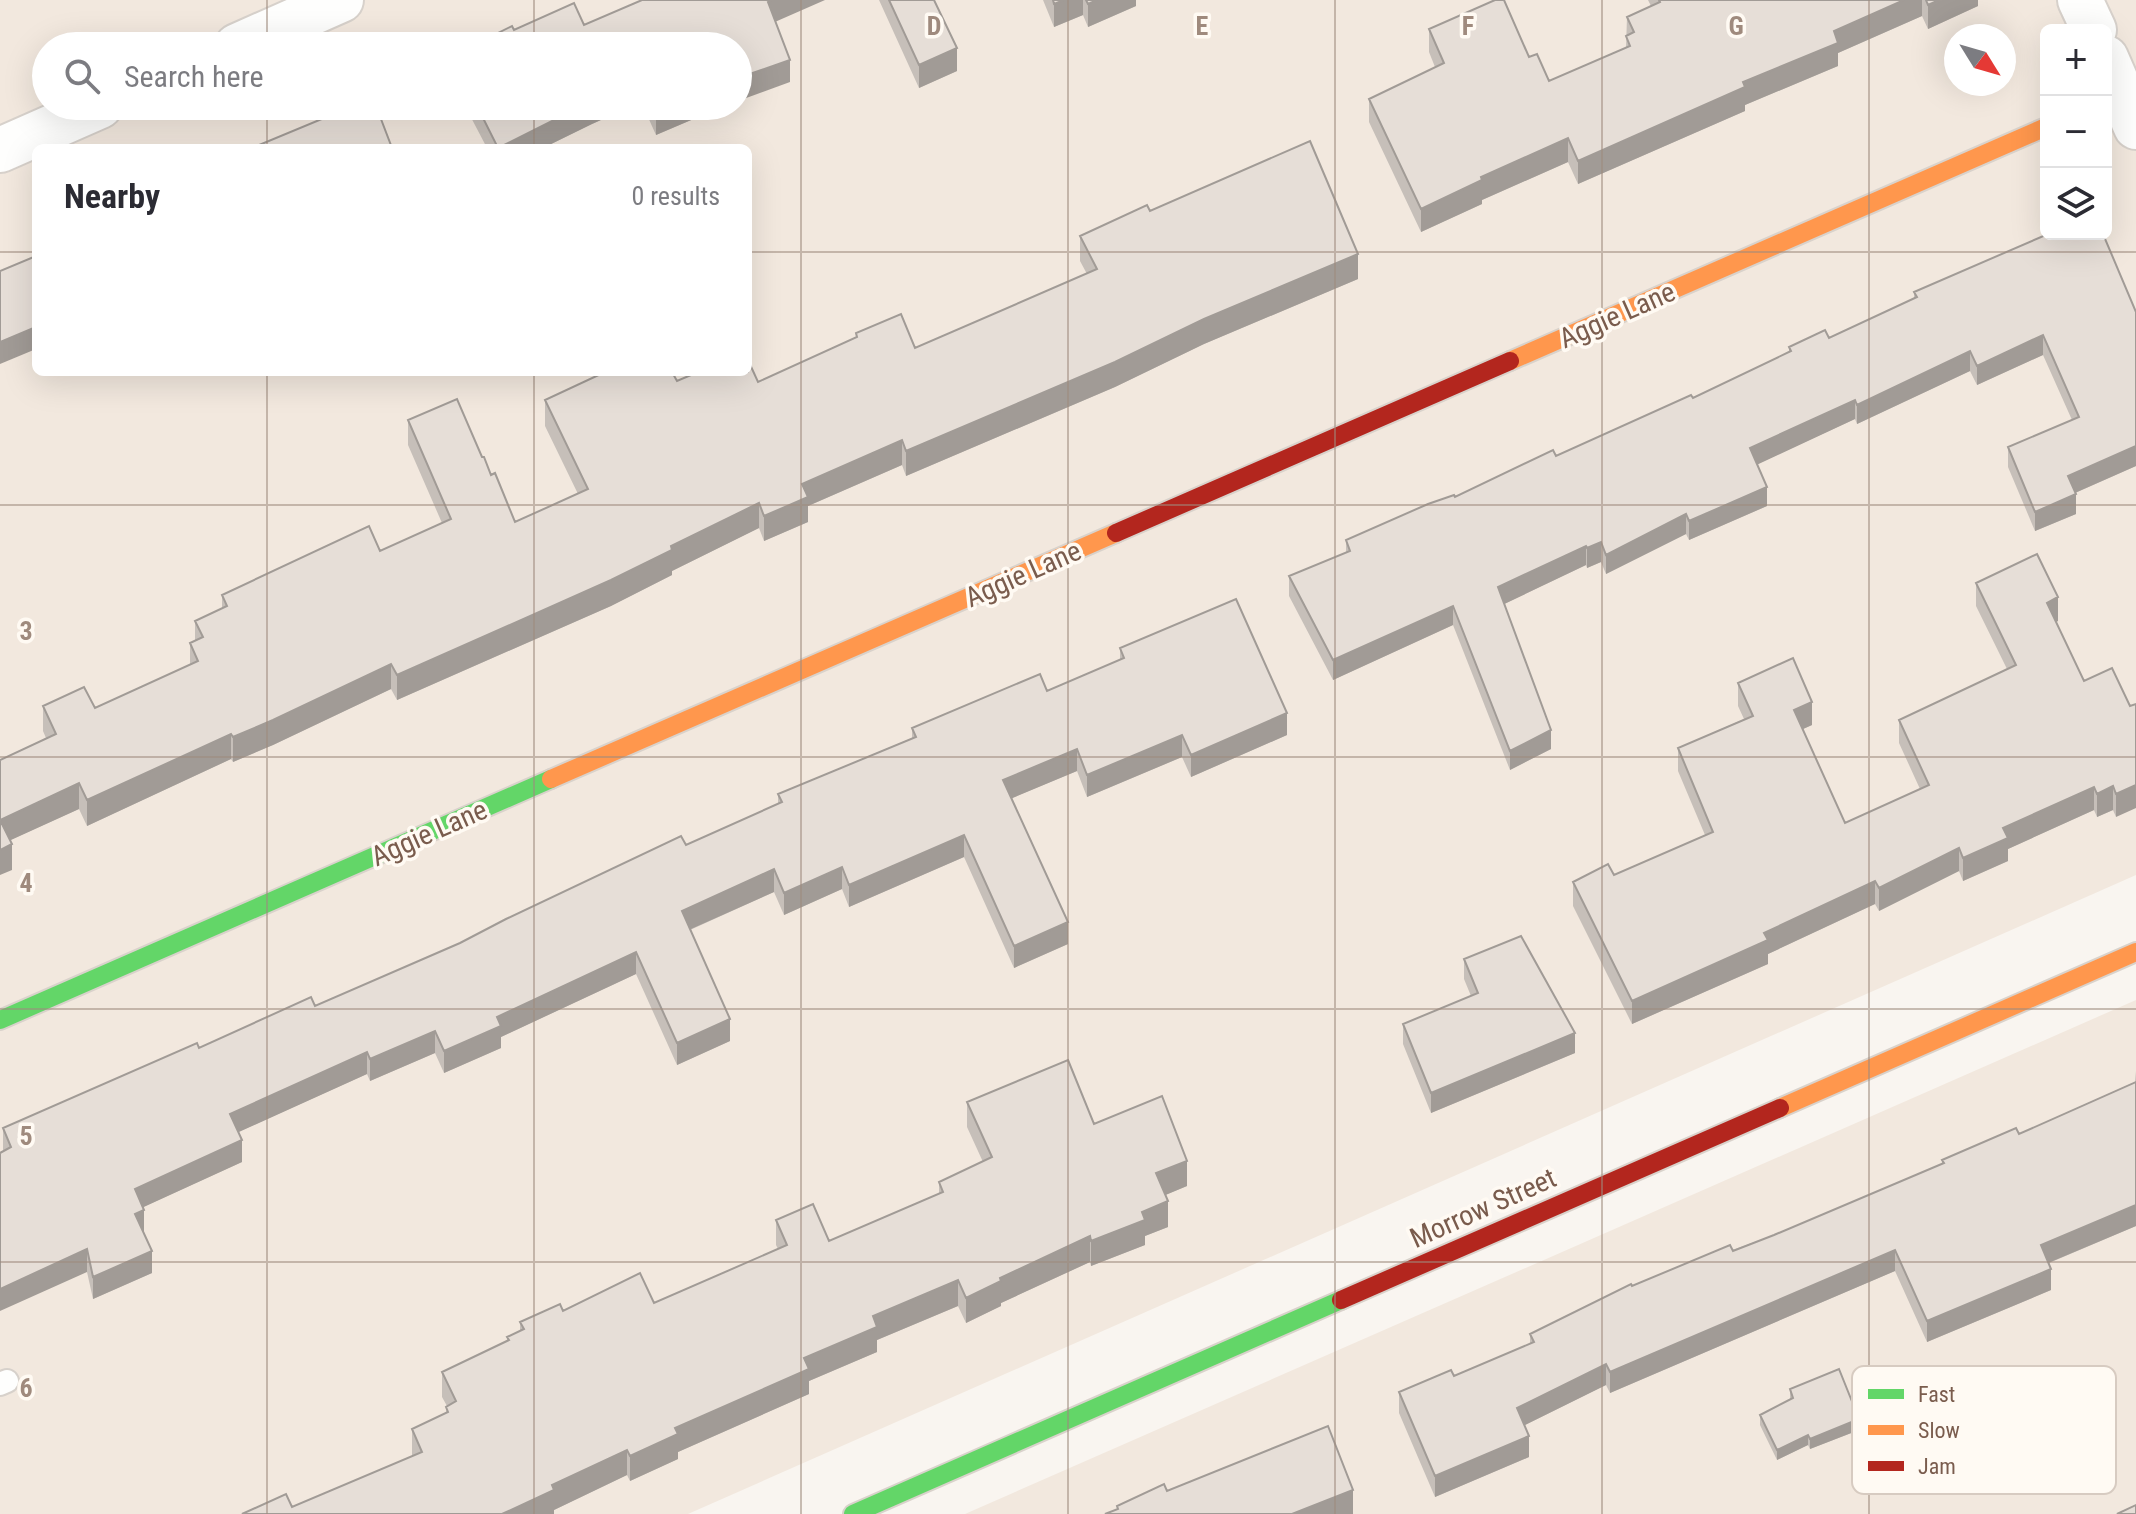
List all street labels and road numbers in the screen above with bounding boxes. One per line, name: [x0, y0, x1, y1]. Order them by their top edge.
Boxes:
street label: Aggie Lane: [1554, 275, 1680, 355]
street label: Aggie Lane: [960, 534, 1086, 614]
street label: Aggie Lane: [366, 793, 492, 873]
street label: Morrow Street: [1405, 1161, 1561, 1255]

